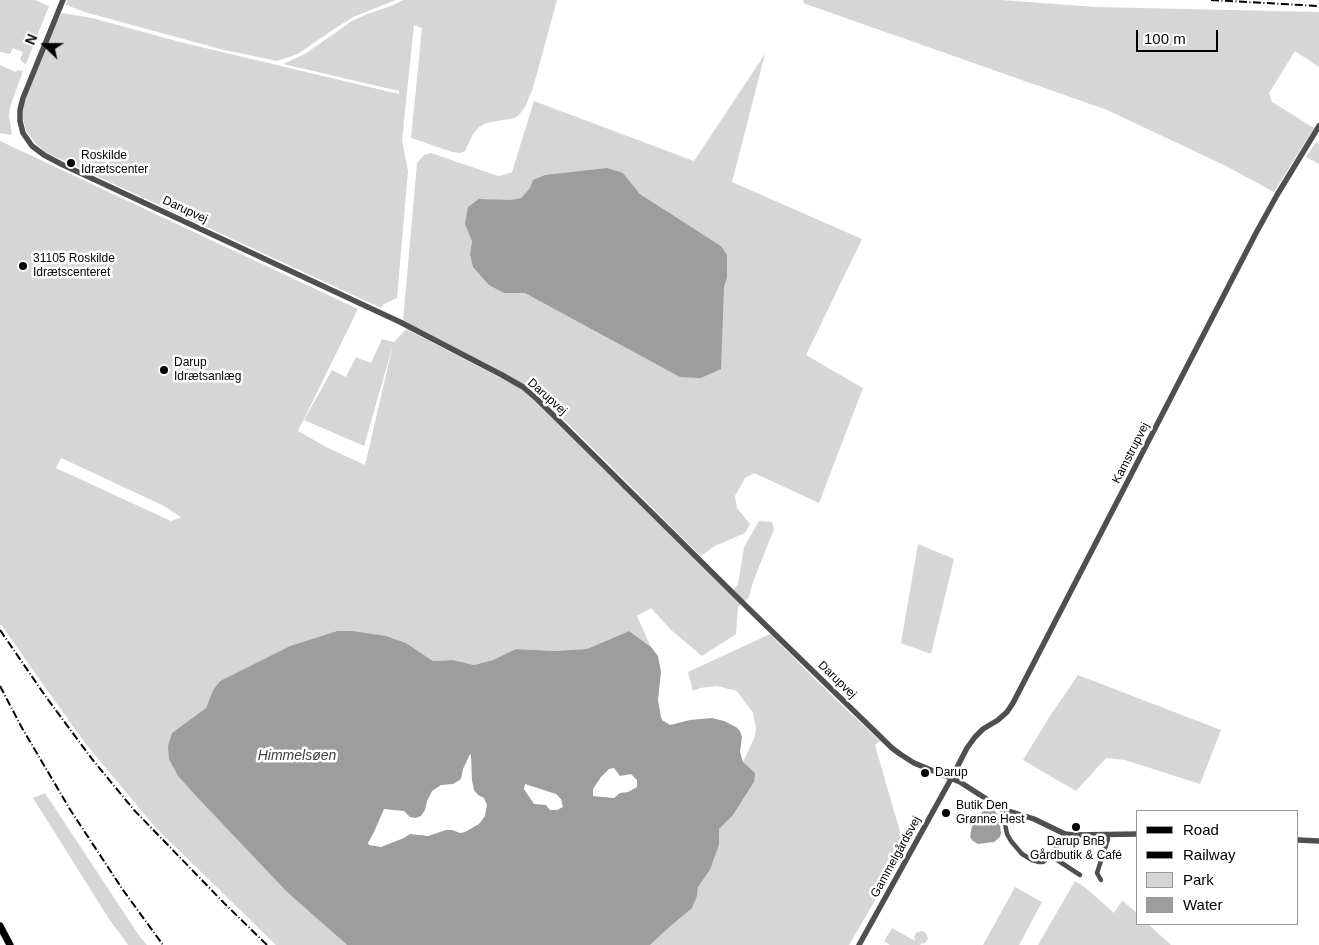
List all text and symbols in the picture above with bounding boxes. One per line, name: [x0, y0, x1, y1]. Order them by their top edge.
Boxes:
north arrow: [20, 20, 70, 70]
scale bar: [1139, 20, 1222, 52]
text: 100 m: [1144, 30, 1186, 47]
text: N: [22, 32, 40, 47]
place label: Roskilde Idrætscenter: [81, 149, 148, 177]
marker: Roskilde Idrætscenter: [65, 157, 77, 169]
street label: Darupvej: [160, 193, 210, 227]
place label: 31105 Roskilde Idrætscenteret: [33, 252, 115, 280]
marker: 31105 Roskilde Idrætscenteret: [17, 260, 29, 272]
place label: Darup Idrætsanlæg: [174, 356, 241, 384]
marker: Darup Idrætsanlæg: [158, 364, 170, 376]
street label: Darupvej: [524, 376, 570, 418]
street label: Kamstrupvej: [1109, 420, 1153, 486]
street label: Darupvej: [815, 658, 859, 702]
water label: Himmelsøen: [258, 748, 336, 764]
place label: Darup: [935, 766, 968, 780]
marker: Darup: [919, 767, 931, 779]
place label: Butik Den Grønne Hest: [956, 799, 1025, 827]
marker: Butik Den Grønne Hest: [940, 807, 952, 819]
legend: [1136, 810, 1299, 925]
street label: Gammelgårdsvej: [868, 814, 924, 900]
marker: Darup BnB Gårdbutik & Café: [1070, 821, 1082, 833]
text: Road: [1183, 821, 1219, 838]
place label: Darup BnB Gårdbutik & Café: [1030, 835, 1122, 863]
text: Railway: [1183, 846, 1236, 863]
text: Park: [1183, 871, 1214, 888]
text: Water: [1183, 896, 1222, 913]

